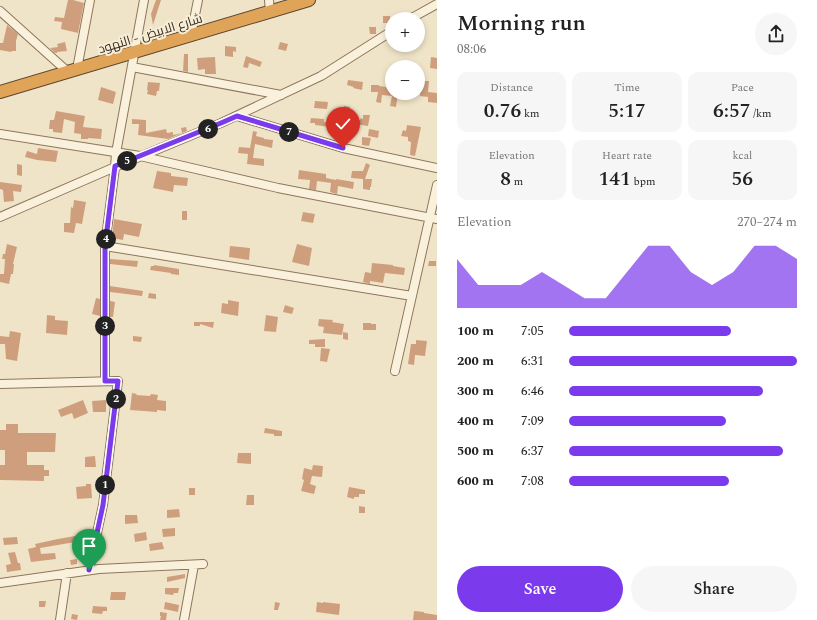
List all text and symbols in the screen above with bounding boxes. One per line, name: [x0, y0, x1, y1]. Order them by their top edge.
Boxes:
text: Morning run: [457, 7, 586, 40]
street label: شارع الابيض - النهود: [96, 9, 205, 59]
map controls: [385, 12, 425, 100]
button: +: [385, 12, 425, 52]
button: share: [755, 13, 797, 55]
text: 08:06: [457, 39, 486, 59]
button: −: [385, 60, 425, 100]
text: Distance: [490, 79, 533, 96]
text: Time: [614, 79, 640, 96]
text: Pace: [731, 79, 754, 96]
text: 0.76: [484, 96, 521, 126]
text: 5:17: [608, 96, 646, 126]
text: 6:57: [713, 96, 750, 126]
text: km: [521, 105, 540, 122]
text: /km: [750, 105, 772, 122]
pin: [326, 107, 360, 148]
icon: check: [332, 113, 354, 135]
pin: 6: [198, 119, 218, 139]
text: 6: [205, 120, 211, 137]
pin: 7: [279, 122, 299, 142]
text: 7: [286, 123, 292, 140]
text: Elevation: [489, 147, 535, 164]
text: Heart rate: [602, 147, 652, 164]
text: kcal: [732, 147, 752, 164]
pin: 5: [117, 151, 137, 171]
text: 5: [124, 152, 130, 169]
text: 8: [500, 164, 511, 194]
text: 141: [599, 164, 631, 194]
text: 56: [732, 164, 753, 194]
text: m: [511, 173, 523, 190]
text: bpm: [631, 173, 655, 190]
text: Elevation: [457, 212, 511, 232]
text: 270–274 m: [737, 212, 797, 232]
pin: 4: [96, 229, 116, 249]
text: 4: [103, 230, 109, 247]
pin: 3: [95, 316, 115, 336]
text: 3: [102, 317, 108, 334]
text: 100 m: [457, 321, 494, 341]
text: 7:05: [521, 321, 544, 341]
text: 200 m: [457, 351, 494, 371]
text: 6:31: [521, 351, 544, 371]
text: 300 m: [457, 381, 494, 401]
text: 6:46: [521, 381, 544, 401]
pin: 2: [106, 389, 126, 409]
text: 2: [113, 390, 119, 407]
text: 400 m: [457, 411, 494, 431]
text: 7:09: [521, 411, 544, 431]
text: 500 m: [457, 441, 494, 461]
text: 6:37: [521, 441, 544, 461]
text: 600 m: [457, 471, 494, 491]
text: 7:08: [521, 471, 544, 491]
pin: 1: [95, 475, 115, 495]
text: 1: [102, 476, 108, 493]
pin: [72, 529, 106, 570]
icon: arrive: [78, 535, 100, 557]
button: Save: [457, 566, 623, 612]
button: Share: [631, 566, 797, 612]

